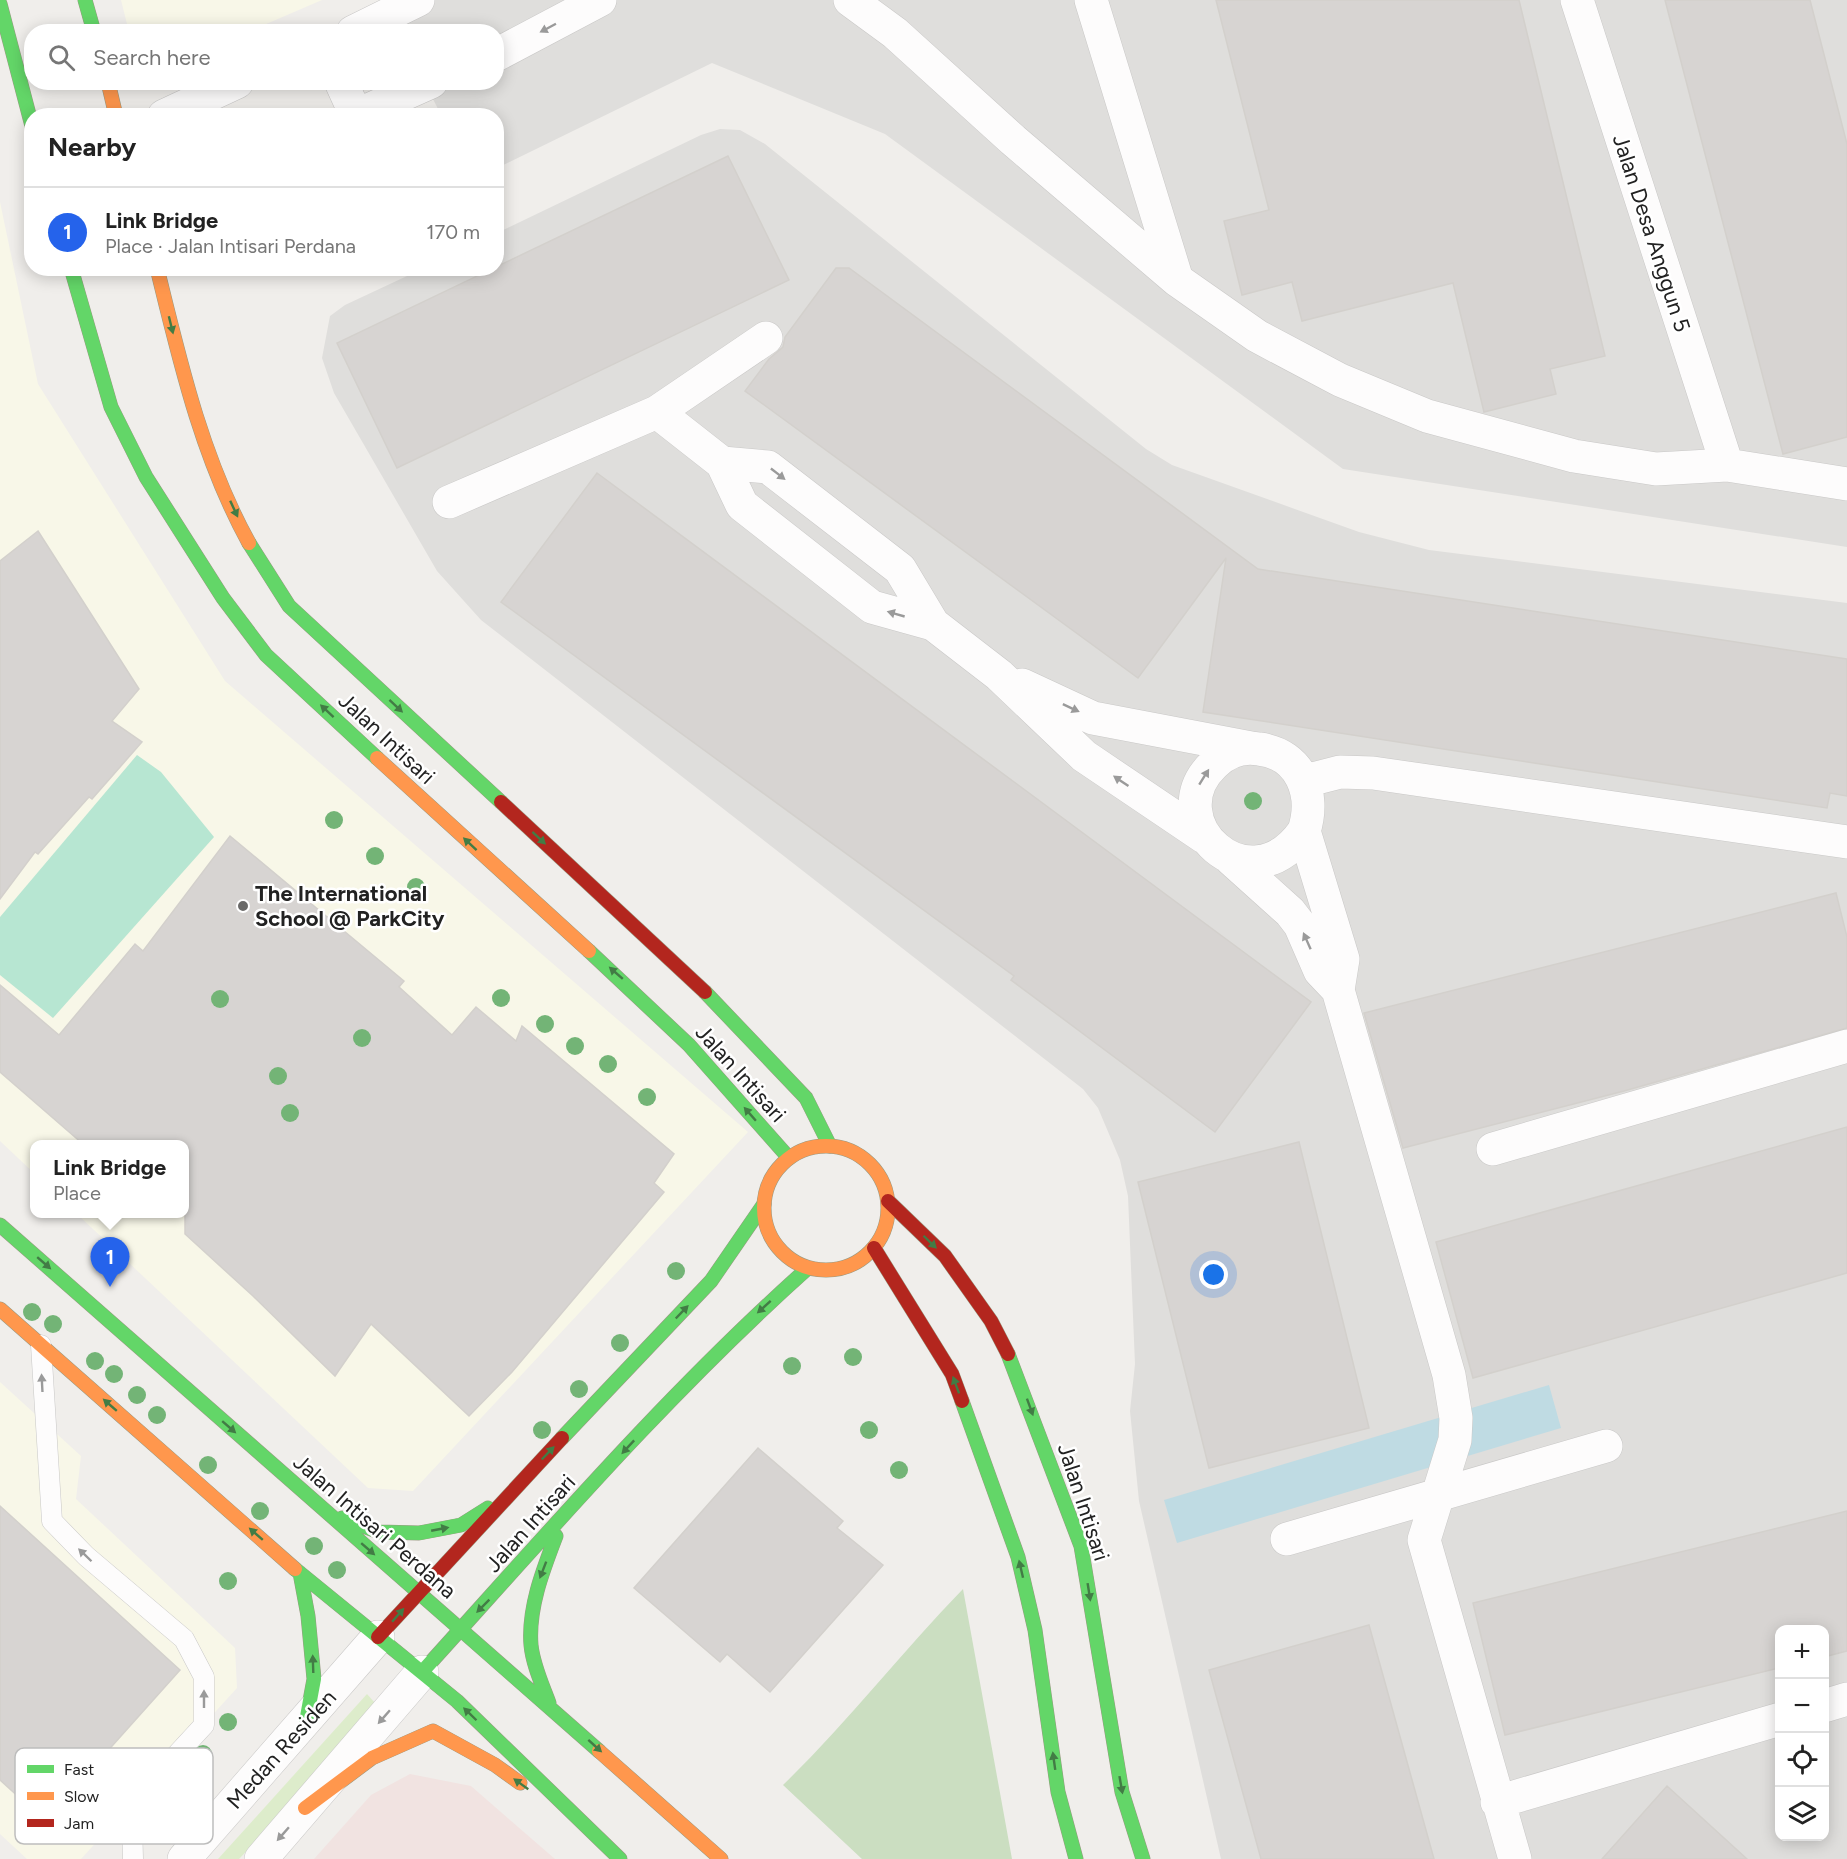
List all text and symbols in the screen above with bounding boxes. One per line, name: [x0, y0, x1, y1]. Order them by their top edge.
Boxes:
one-way arrow: [540, 23, 557, 33]
search box: [24, 24, 504, 90]
icon: search: [45, 41, 78, 74]
text: Search here: [93, 44, 211, 71]
text: Nearby: [48, 131, 136, 163]
street label: Jalan Desa Anggun 5: [1607, 131, 1696, 335]
text: Link Bridge: [105, 207, 218, 234]
text: 1: [63, 220, 72, 244]
text: 170 m: [426, 220, 480, 244]
text: Place · Jalan Intisari Perdana: [105, 234, 356, 258]
one-way arrow: [167, 316, 176, 335]
one-way arrow: [770, 468, 786, 480]
one-way arrow: [230, 501, 239, 518]
one-way arrow: [887, 609, 905, 618]
street label: Jalan Intisari: [333, 687, 440, 790]
one-way arrow: [389, 698, 403, 712]
one-way arrow: [1062, 703, 1079, 712]
one-way arrow: [320, 705, 335, 718]
one-way arrow: [1199, 769, 1210, 785]
one-way arrow: [1113, 776, 1129, 787]
one-way arrow: [532, 831, 547, 845]
one-way arrow: [464, 837, 478, 851]
place label: The International School @ ParkCity: [255, 880, 445, 932]
marker: The International School @ ParkCity: [236, 899, 250, 913]
one-way arrow: [1302, 932, 1312, 950]
one-way arrow: [608, 967, 624, 980]
street label: Jalan Intisari: [690, 1019, 791, 1128]
one-way arrow: [744, 1107, 757, 1122]
popup: [30, 1140, 189, 1218]
text: Link Bridge: [53, 1154, 166, 1181]
text: Place: [53, 1181, 101, 1205]
one-way arrow: [923, 1234, 937, 1248]
pin: 1: [90, 1238, 130, 1287]
one-way arrow: [36, 1257, 52, 1270]
your location: [1199, 1260, 1228, 1289]
one-way arrow: [757, 1300, 772, 1313]
one-way arrow: [675, 1305, 688, 1320]
one-way arrow: [38, 1373, 47, 1392]
one-way arrow: [951, 1376, 961, 1394]
one-way arrow: [102, 1399, 117, 1412]
one-way arrow: [1025, 1399, 1035, 1417]
one-way arrow: [221, 1420, 236, 1433]
one-way arrow: [622, 1439, 636, 1453]
street label: Jalan Intisari: [1052, 1440, 1115, 1564]
one-way arrow: [540, 1447, 554, 1461]
street label: Jalan Intisari Perdana: [288, 1448, 462, 1604]
street label: Jalan Intisari: [480, 1469, 581, 1578]
one-way arrow: [431, 1524, 450, 1533]
one-way arrow: [249, 1528, 264, 1541]
one-way arrow: [360, 1542, 376, 1555]
one-way arrow: [78, 1548, 93, 1562]
one-way arrow: [1015, 1560, 1025, 1578]
one-way arrow: [538, 1561, 548, 1579]
one-way arrow: [1085, 1583, 1094, 1602]
one-way arrow: [477, 1598, 491, 1612]
one-way arrow: [391, 1607, 405, 1622]
map controls: [1775, 1625, 1829, 1841]
button: +: [1775, 1625, 1829, 1679]
one-way arrow: [308, 1655, 317, 1674]
button: −: [1775, 1679, 1829, 1733]
street label: Medan Residen: [221, 1684, 342, 1814]
one-way arrow: [199, 1690, 209, 1709]
one-way arrow: [462, 1707, 477, 1721]
one-way arrow: [378, 1709, 391, 1724]
button: locate: [1775, 1733, 1829, 1787]
one-way arrow: [587, 1739, 602, 1752]
legend: [15, 1748, 213, 1844]
one-way arrow: [1049, 1752, 1058, 1771]
text: Fast: [64, 1760, 94, 1779]
one-way arrow: [1117, 1775, 1126, 1794]
one-way arrow: [513, 1778, 528, 1790]
text: Slow: [64, 1787, 99, 1806]
button: layers: [1775, 1787, 1829, 1841]
text: Jam: [64, 1814, 94, 1833]
one-way arrow: [277, 1826, 290, 1841]

